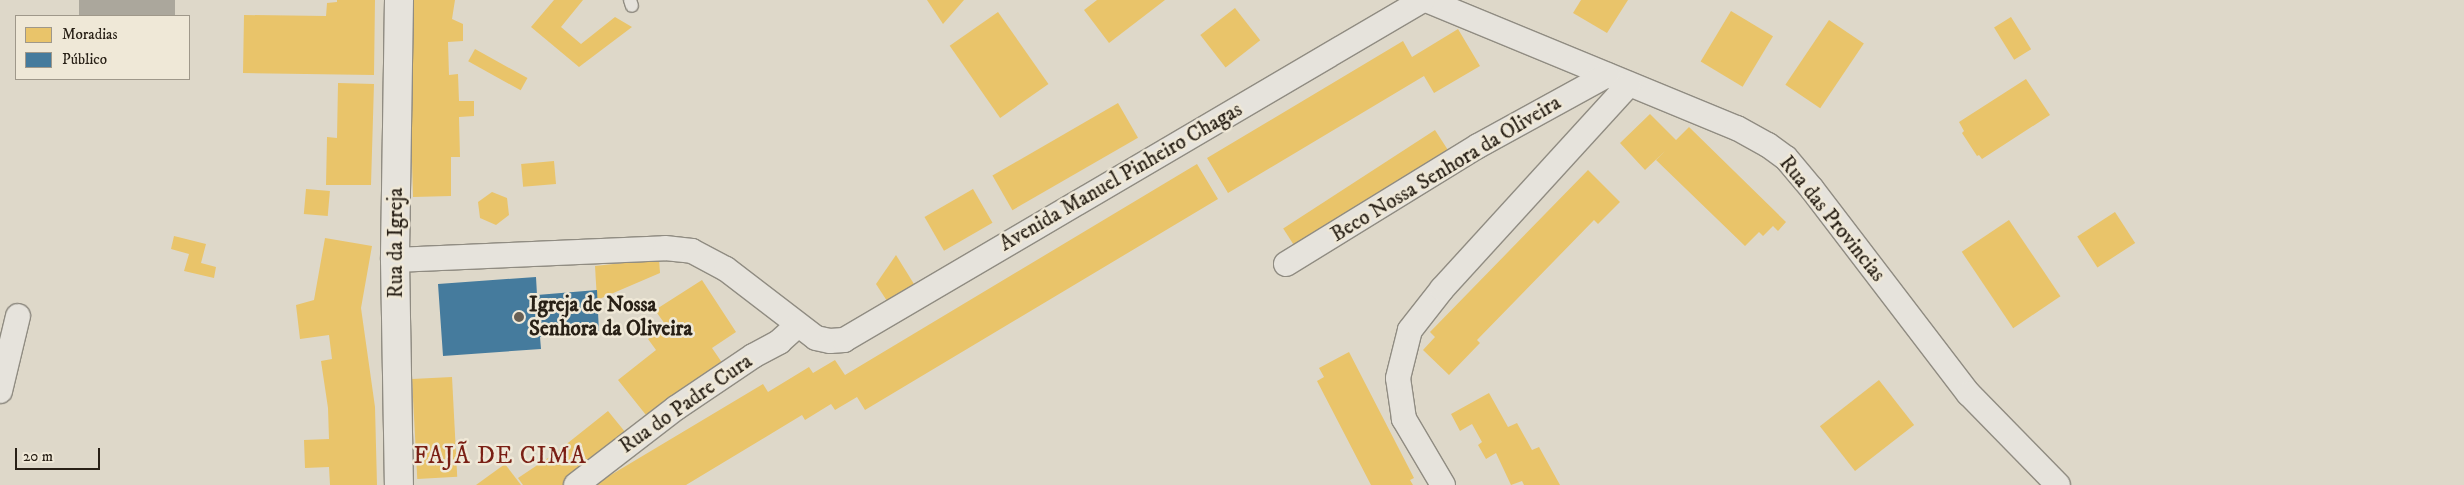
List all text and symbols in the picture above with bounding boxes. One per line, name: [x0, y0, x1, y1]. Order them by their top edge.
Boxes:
legend: [15, 15, 190, 80]
text: Moradias: [62, 25, 117, 44]
text: Público: [62, 50, 107, 69]
street label: Beco Nossa Senhora da Oliveira: [1327, 90, 1565, 248]
street label: Avenida Manuel Pinheiro Chagas: [995, 97, 1247, 257]
street label: Rua das Provincias: [1774, 151, 1890, 287]
street label: Rua da Igreja: [383, 188, 409, 298]
place label: Igreja de Nossa Senhora da Oliveira: [529, 292, 692, 342]
marker: Igreja de Nossa Senhora da Oliveira: [513, 311, 525, 323]
street label: Rua do Padre Cura: [615, 349, 757, 459]
scale bar: [18, 438, 102, 470]
district label: FAJÃ DE CIMA: [412, 443, 588, 471]
text: 20 m: [23, 447, 53, 466]

